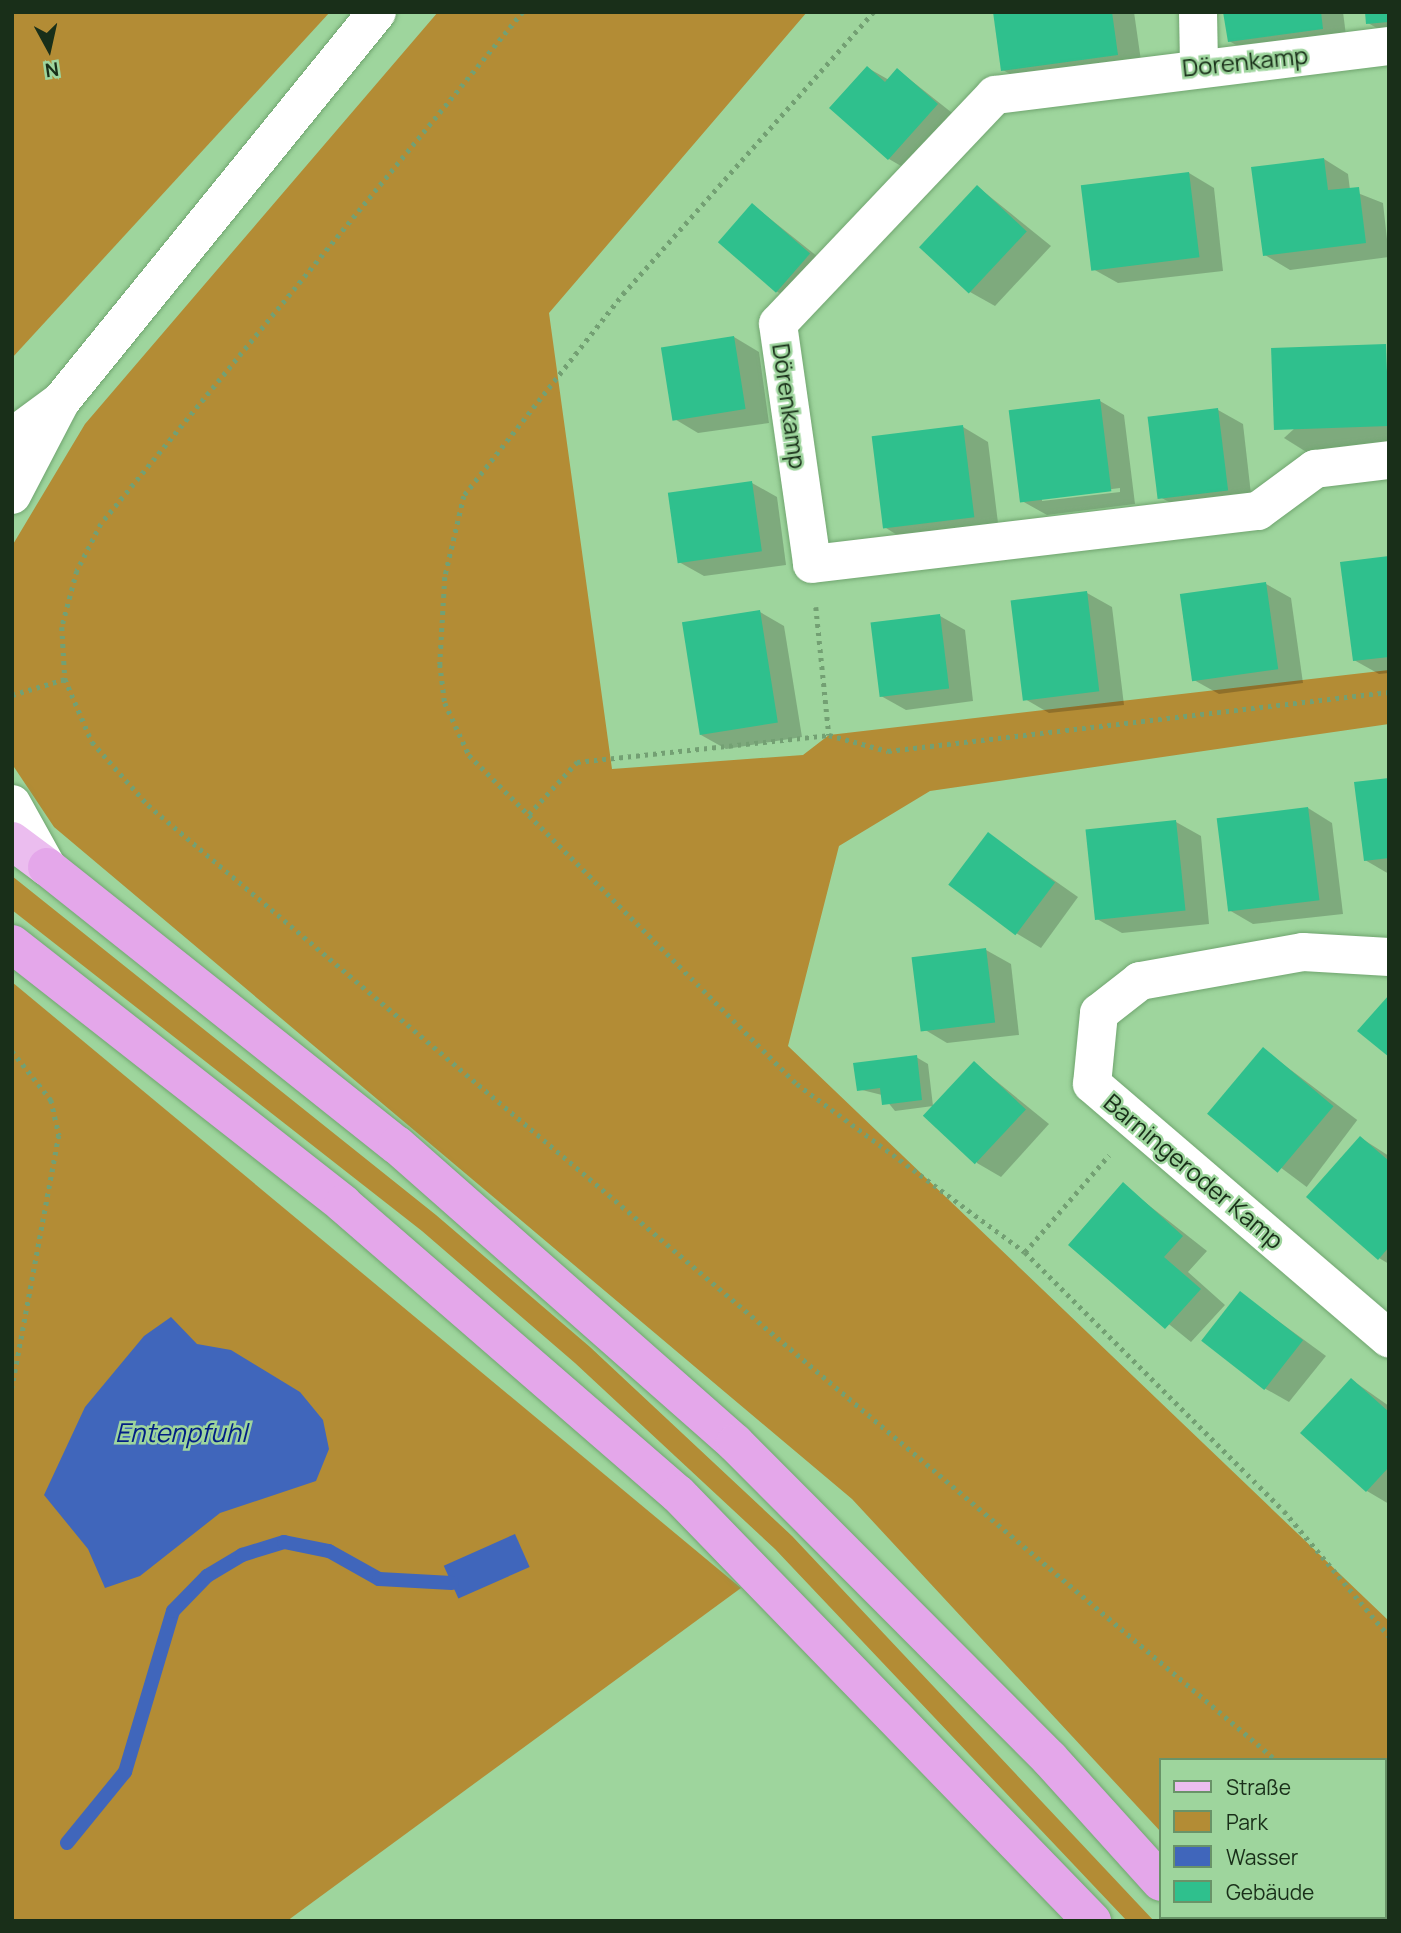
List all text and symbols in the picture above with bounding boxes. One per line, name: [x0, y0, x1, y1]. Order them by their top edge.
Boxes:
north arrow: [14, 14, 84, 84]
street label: Dörenkamp: [1181, 40, 1309, 82]
text: N: [43, 56, 60, 84]
street label: Dörenkamp: [767, 341, 813, 471]
street label: Barningeroder Kamp: [1098, 1087, 1290, 1255]
water label: Entenpfuhl: [115, 1417, 247, 1449]
legend: [1160, 1758, 1387, 1919]
text: Straße: [1226, 1773, 1291, 1801]
text: Park: [1226, 1808, 1268, 1836]
text: Wasser: [1226, 1843, 1298, 1871]
text: Gebäude: [1226, 1878, 1314, 1906]

